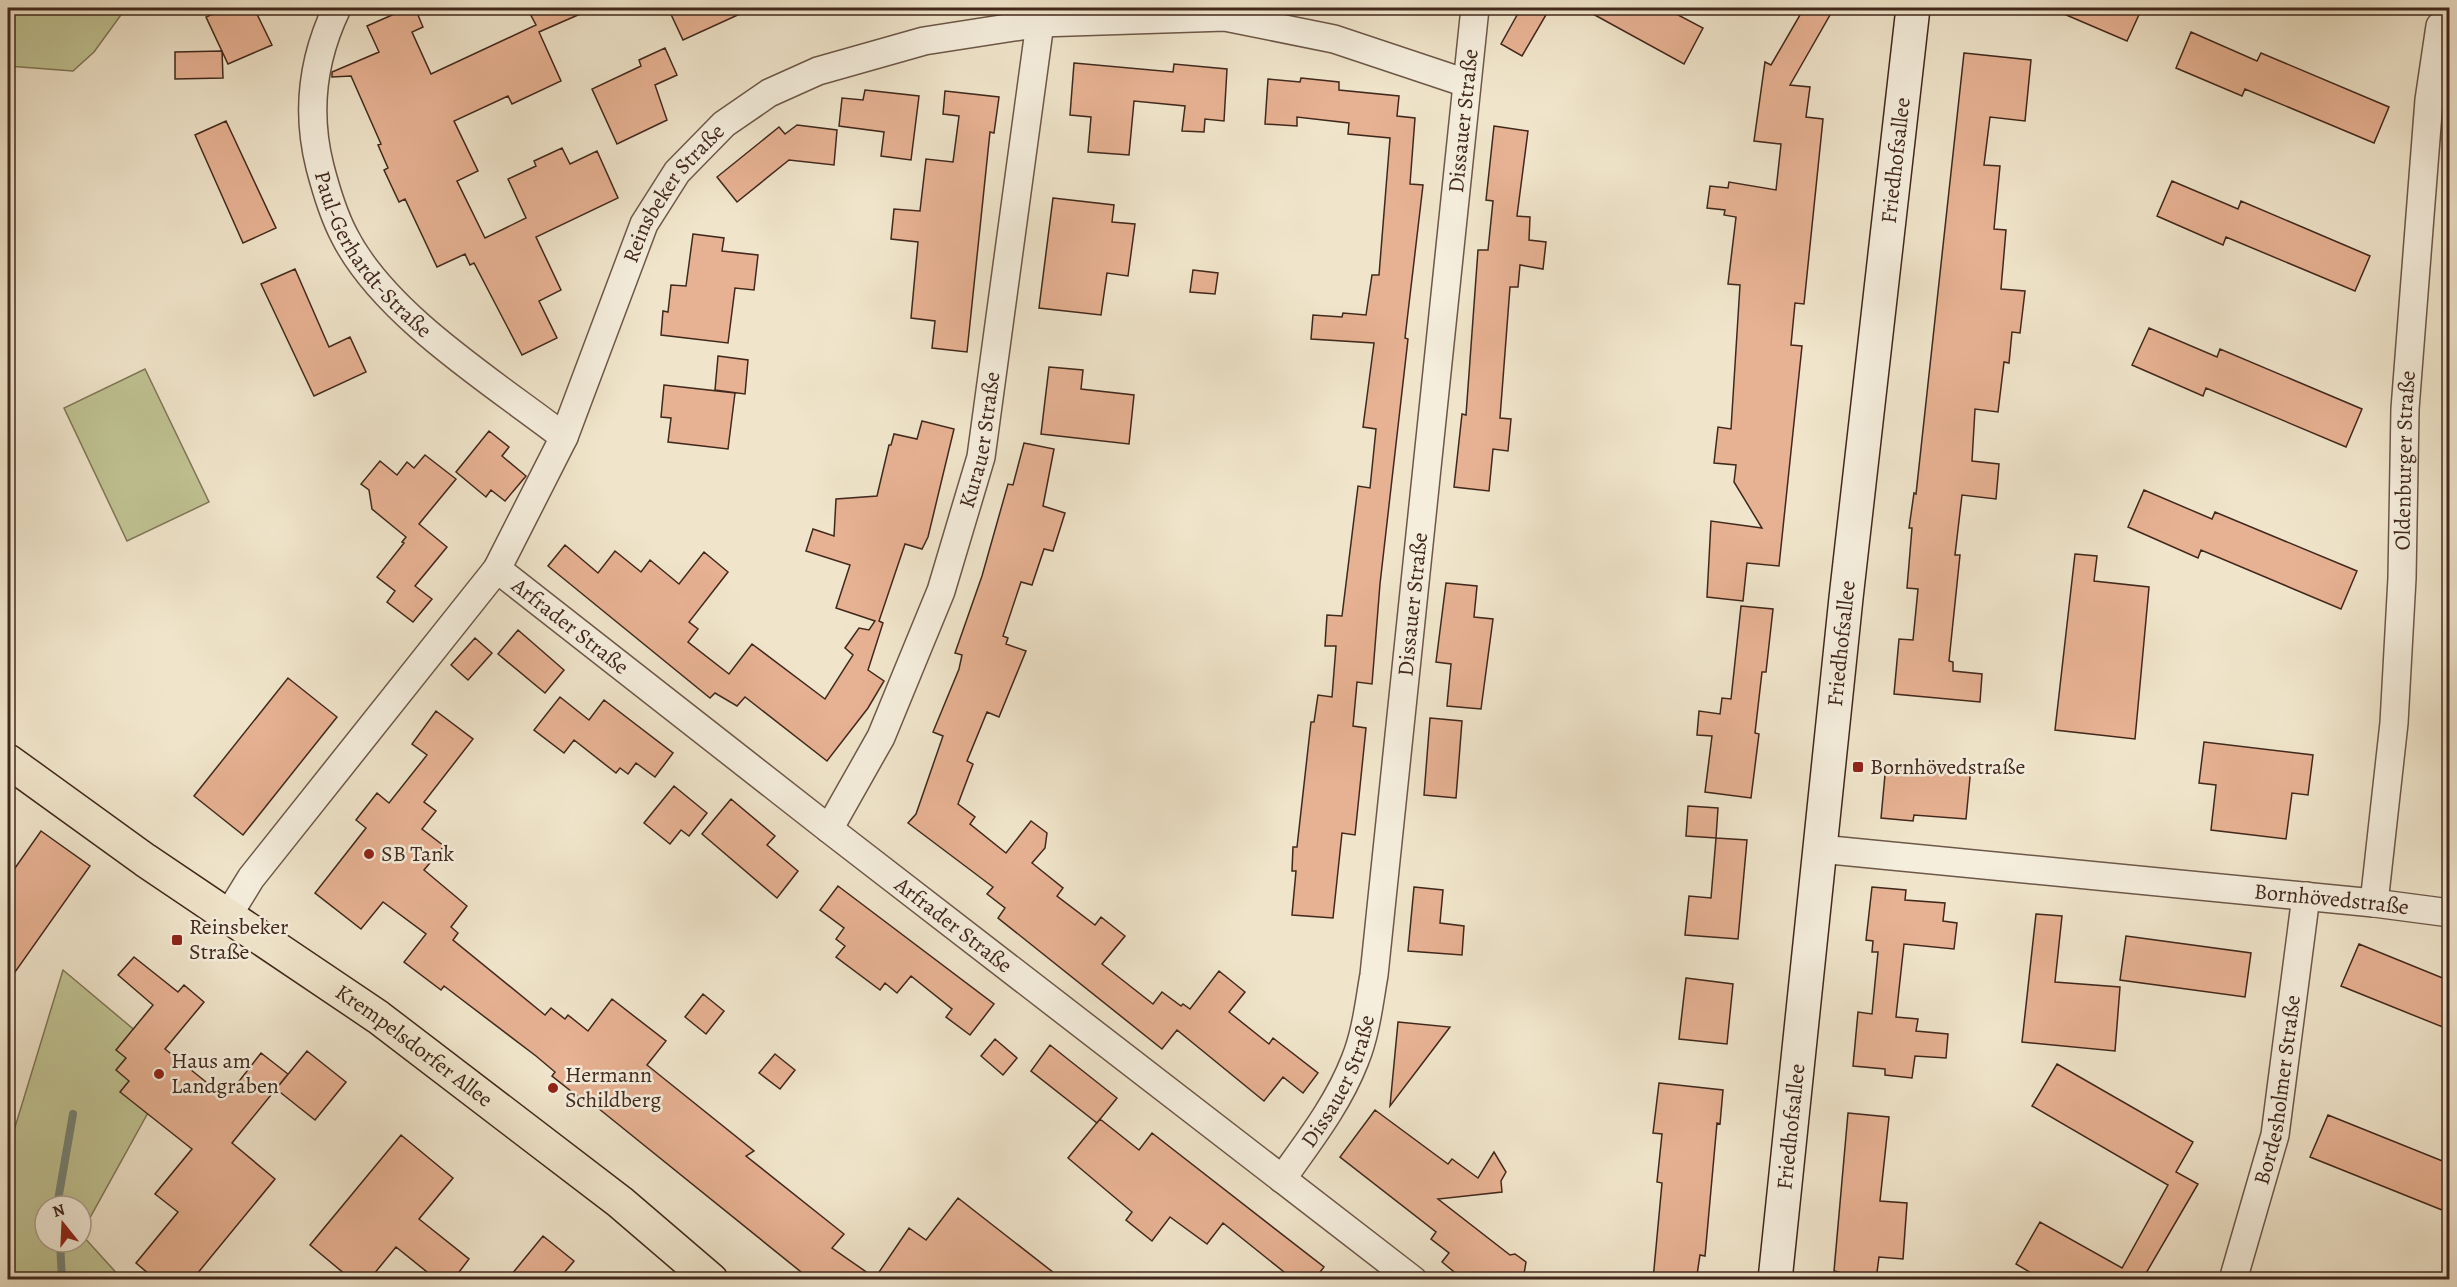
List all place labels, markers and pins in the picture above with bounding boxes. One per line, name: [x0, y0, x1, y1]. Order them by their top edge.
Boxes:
place label: Bornhövedstraße: [1870, 752, 2025, 782]
marker: Bornhövedstraße: [1851, 760, 1865, 774]
place label: SB Tank: [381, 839, 454, 869]
marker: SB Tank: [362, 847, 376, 861]
place label: Reinsbeker Straße: [189, 912, 289, 967]
marker: Reinsbeker Straße: [170, 933, 184, 947]
place label: Haus am Landgraben: [171, 1046, 279, 1101]
place label: Hermann Schildberg: [565, 1060, 661, 1115]
marker: Haus am Landgraben: [152, 1067, 166, 1081]
marker: Hermann Schildberg: [546, 1081, 560, 1095]

